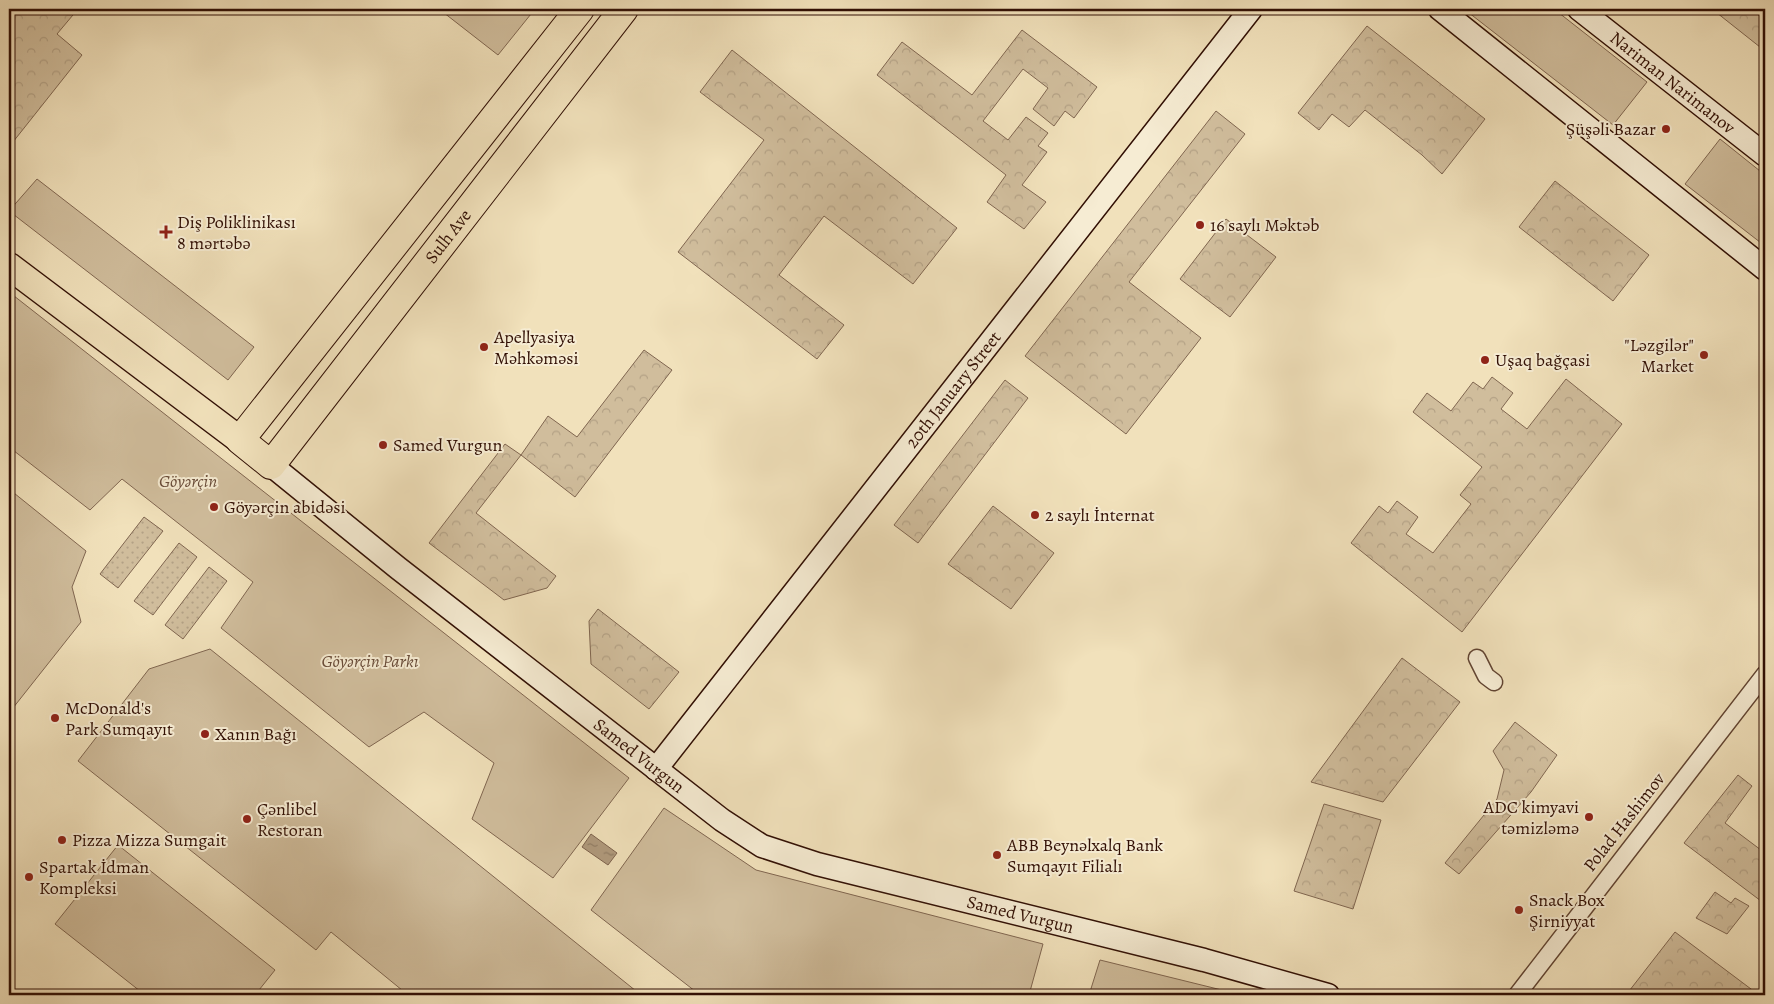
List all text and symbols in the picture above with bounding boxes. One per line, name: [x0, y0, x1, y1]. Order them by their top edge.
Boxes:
street label: Nariman Narimanov: [1605, 26, 1741, 140]
place label: Şüşəli Bazar: [1566, 117, 1656, 141]
marker: Şüşəli Bazar: [1660, 123, 1672, 135]
street label: Sulh Ave: [419, 204, 477, 269]
place label: Diş Poliklinikası 8 mərtəbə: [177, 210, 296, 255]
place label: 16 saylı Məktəb: [1210, 213, 1319, 237]
marker: 16 saylı Məktəb: [1194, 219, 1206, 231]
marker: Diş Poliklinikası 8 mərtəbə: [159, 225, 173, 239]
place label: Apellyasiya Məhkəməsi: [493, 325, 579, 370]
street label: 20th January Street: [900, 326, 1006, 453]
place label: "Ləzgilər" Market: [1624, 333, 1694, 378]
marker: Apellyasiya Məhkəməsi: [478, 341, 490, 353]
place label: Uşaq bağçasi: [1495, 348, 1590, 372]
marker: "Ləzgilər" Market: [1698, 349, 1710, 361]
marker: Uşaq bağçasi: [1479, 354, 1491, 366]
place label: Samed Vurgun: [393, 433, 502, 457]
marker: Samed Vurgun: [377, 439, 389, 451]
park label: Göyərçin: [159, 469, 217, 493]
place label: Göyərçin abidəsi: [224, 495, 346, 519]
marker: Göyərçin abidəsi: [208, 501, 220, 513]
place label: 2 saylı İnternat: [1045, 503, 1155, 527]
marker: 2 saylı İnternat: [1029, 509, 1041, 521]
park label: Göyərçin Parkı: [321, 649, 419, 673]
place label: McDonald's Park Sumqayıt: [65, 696, 173, 741]
marker: McDonald's Park Sumqayıt: [49, 712, 61, 724]
street label: Samed Vurgun: [589, 712, 690, 799]
place label: Xanın Bağı: [215, 722, 297, 746]
marker: Xanın Bağı: [199, 728, 211, 740]
street label: Polad Hashimov: [1578, 767, 1671, 876]
place label: ADC kimyavi təmizləmə: [1482, 795, 1579, 840]
place label: Çənlibel Restoran: [257, 797, 323, 842]
marker: ADC kimyavi təmizləmə: [1583, 811, 1595, 823]
marker: Çənlibel Restoran: [241, 813, 253, 825]
place label: Pizza Mizza Sumgait: [72, 828, 226, 852]
place label: ABB Beynəlxalq Bank Sumqayıt Filialı: [1006, 833, 1163, 878]
marker: Pizza Mizza Sumgait: [56, 834, 68, 846]
marker: ABB Beynəlxalq Bank Sumqayıt Filialı: [991, 849, 1003, 861]
place label: Spartak İdman Kompleksi: [39, 855, 149, 900]
marker: Spartak İdman Kompleksi: [23, 871, 35, 883]
place label: Snack Box Şirniyyat: [1529, 888, 1605, 933]
street label: Samed Vurgun: [964, 890, 1076, 939]
marker: Snack Box Şirniyyat: [1513, 904, 1525, 916]

